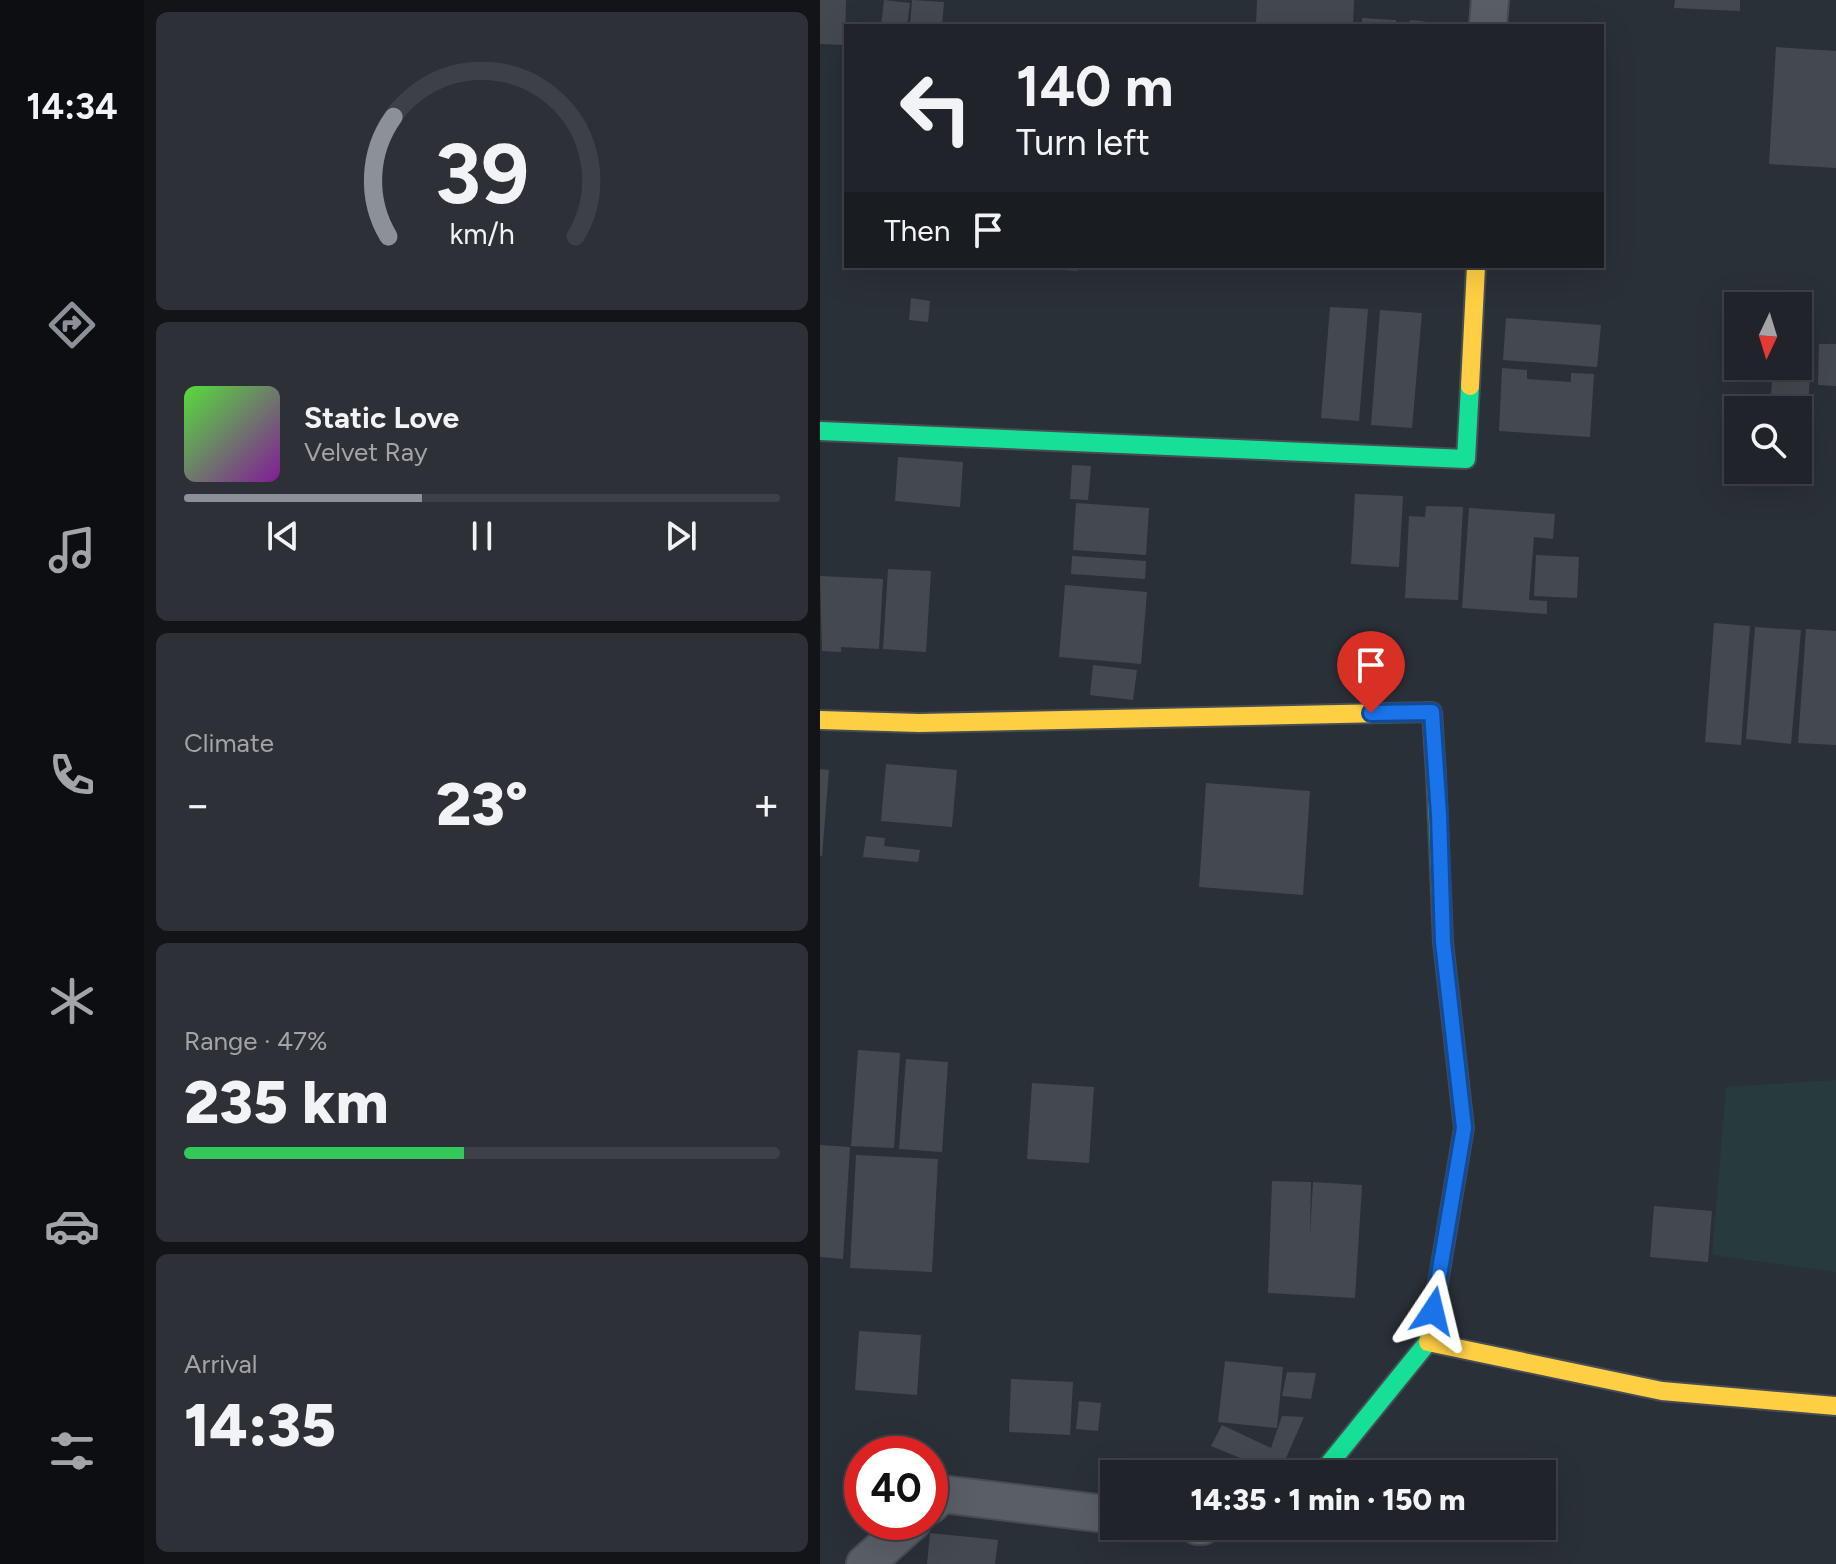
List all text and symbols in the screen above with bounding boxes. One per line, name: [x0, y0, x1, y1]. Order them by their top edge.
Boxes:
text: 140 m: [1016, 53, 1174, 120]
icon: left: [884, 56, 988, 160]
text: 14:34: [26, 85, 118, 128]
text: Turn left: [1016, 121, 1150, 164]
text: 39: [435, 124, 529, 224]
icon: arrive: [966, 208, 1010, 252]
text: Then: [884, 212, 950, 249]
text: km/h: [449, 217, 515, 251]
north arrow: [1724, 292, 1812, 380]
map controls: [1724, 292, 1812, 484]
icon: directions: [44, 297, 100, 353]
button: search: [1724, 396, 1812, 484]
text: Static Love: [304, 399, 459, 436]
text: Velvet Ray: [304, 436, 428, 468]
icon: previous: [261, 514, 305, 558]
icon: pause: [460, 514, 504, 558]
icon: next: [659, 514, 703, 558]
icon: music: [44, 522, 100, 578]
pin: [1337, 631, 1405, 713]
icon: arrive: [1349, 643, 1393, 687]
text: Climate: [184, 727, 274, 759]
icon: phone: [44, 747, 100, 803]
text: 23°: [436, 768, 528, 840]
text: −: [184, 778, 211, 831]
text: +: [753, 778, 780, 831]
icon: climate: [44, 973, 100, 1029]
text: Range · 47%: [184, 1025, 328, 1057]
text: 235 km: [184, 1066, 389, 1138]
icon: car: [44, 1198, 100, 1254]
position arrow: [1391, 1269, 1475, 1353]
text: Arrival: [184, 1348, 257, 1380]
text: 14:35: [184, 1389, 336, 1461]
icon: filters: [44, 1423, 100, 1479]
speed limit sign: 40: [844, 1436, 948, 1540]
text: 14:35 · 1 min · 150 m: [1191, 1481, 1465, 1518]

